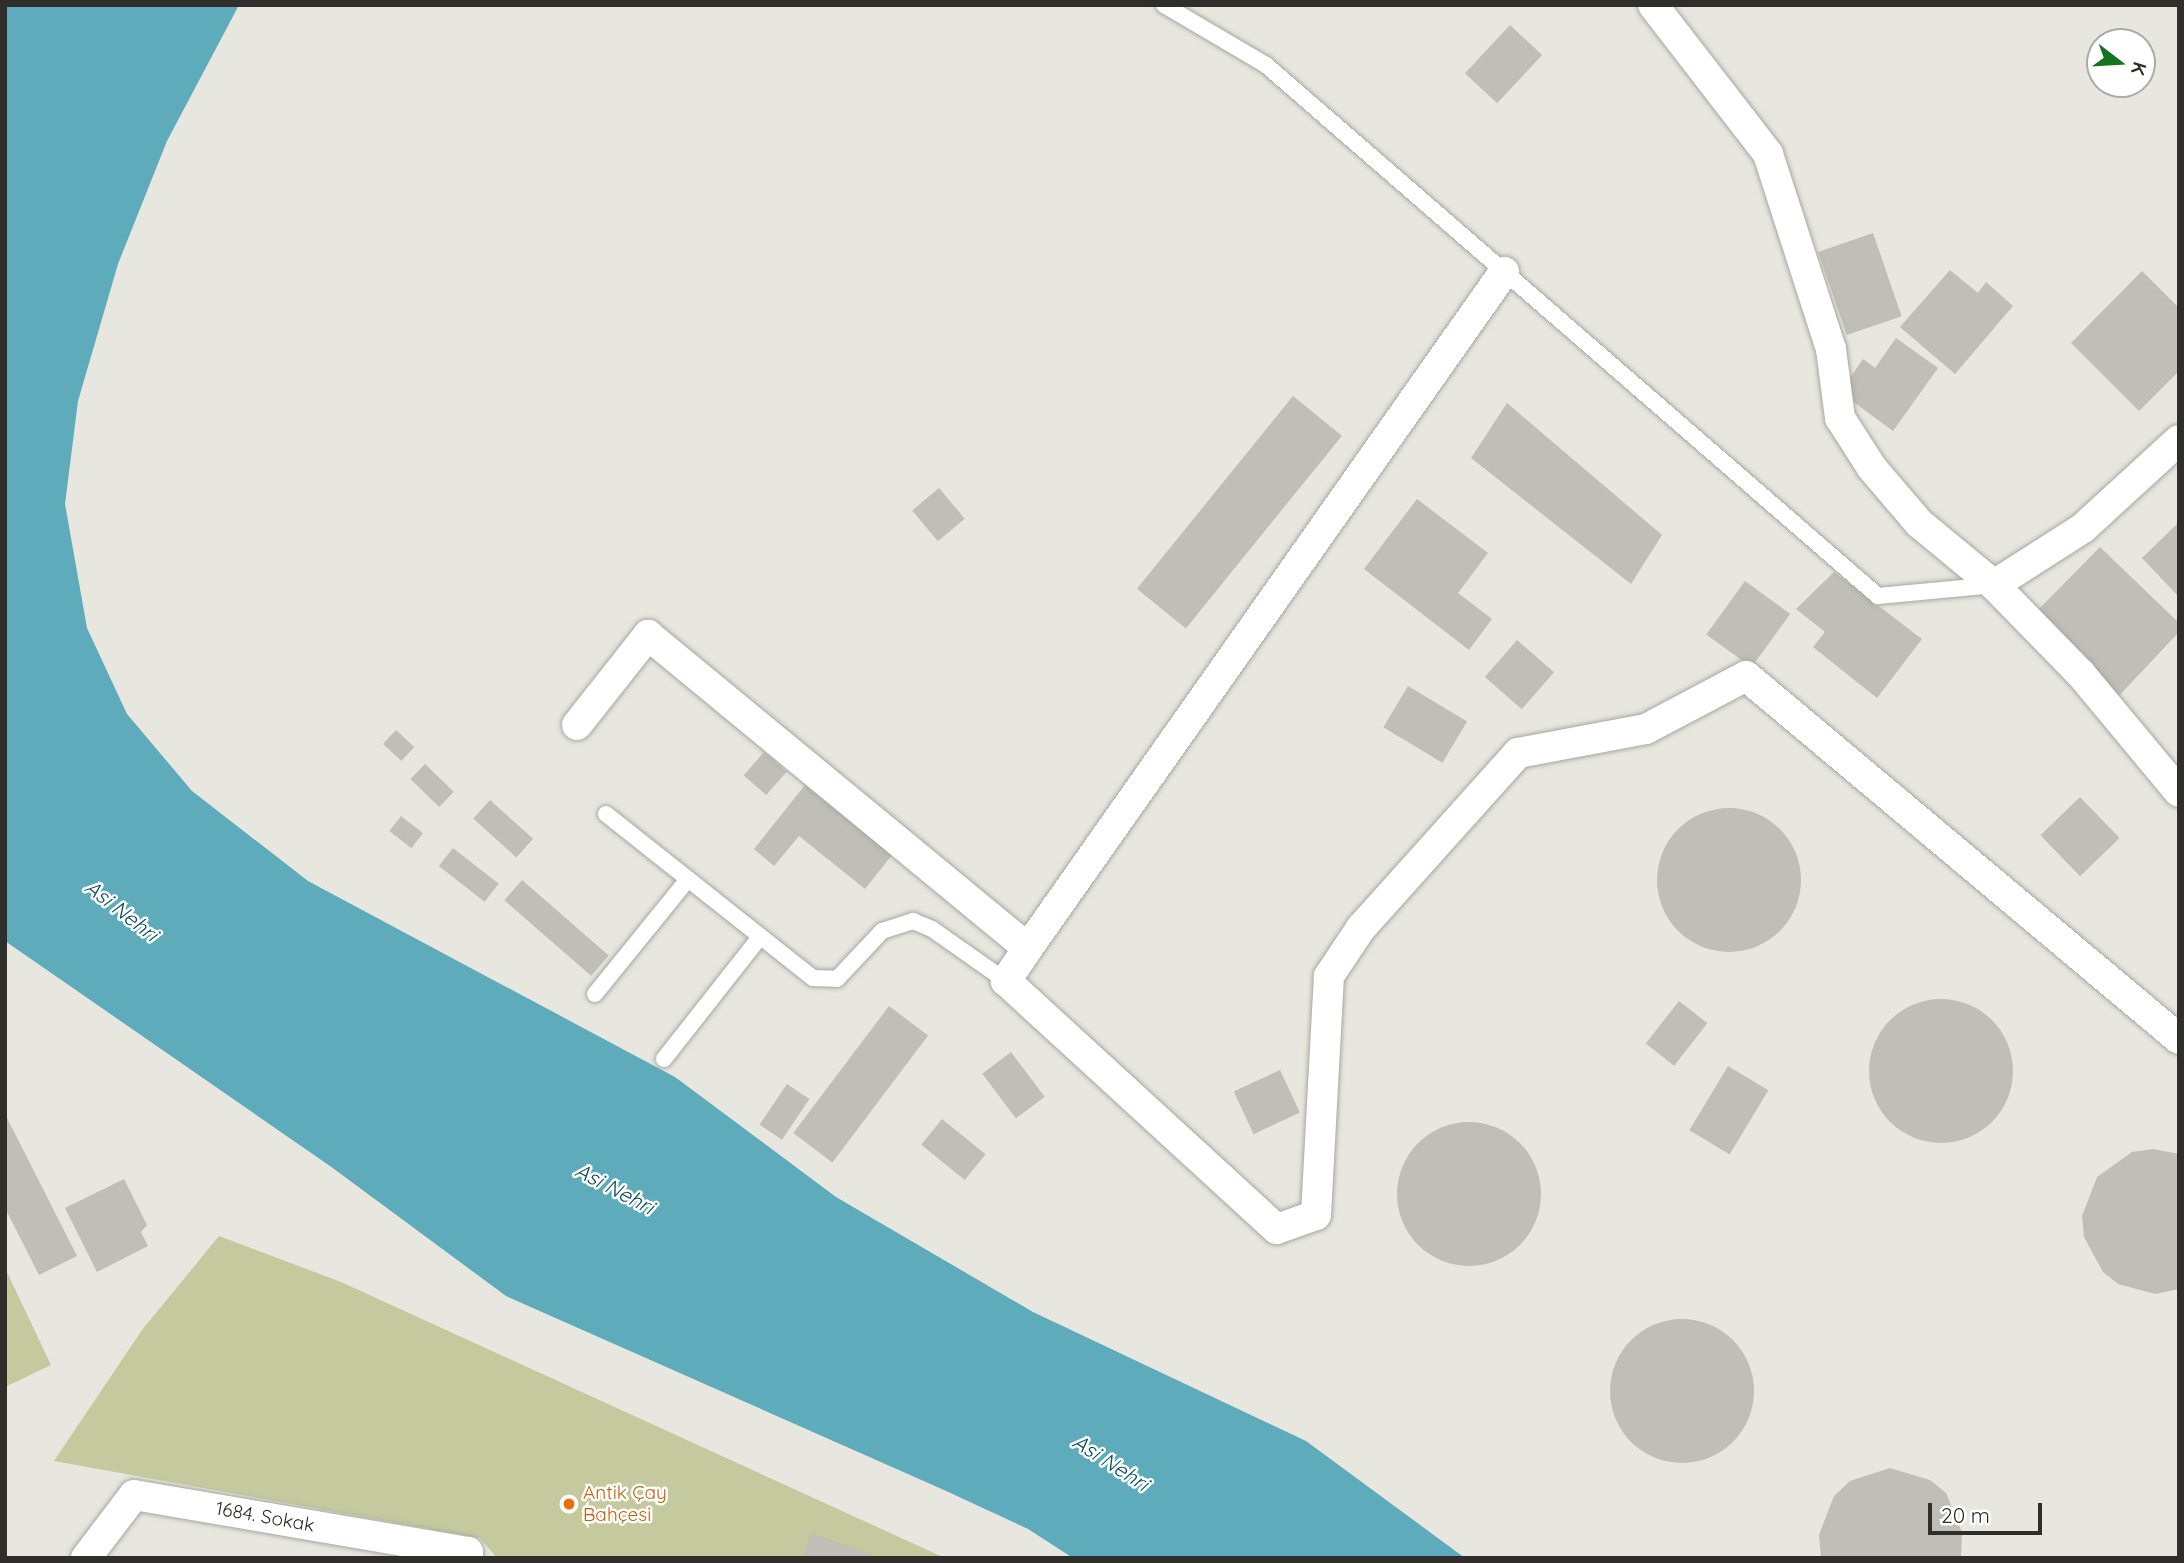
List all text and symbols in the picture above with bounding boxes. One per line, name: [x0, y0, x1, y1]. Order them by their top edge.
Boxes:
north arrow: [2086, 28, 2156, 98]
text: K: [2126, 59, 2152, 78]
water label: Asi Nehri: [81, 874, 163, 946]
water label: Asi Nehri: [571, 1157, 659, 1219]
water label: Asi Nehri: [1068, 1428, 1154, 1496]
place label: Antik Çay Bahçesi: [583, 1482, 667, 1526]
scale bar: [1932, 1490, 2046, 1534]
marker: Antik Çay Bahçesi: [561, 1496, 577, 1512]
street label: 1684. Sokak: [214, 1497, 316, 1537]
text: 20 m: [1941, 1502, 1990, 1528]

